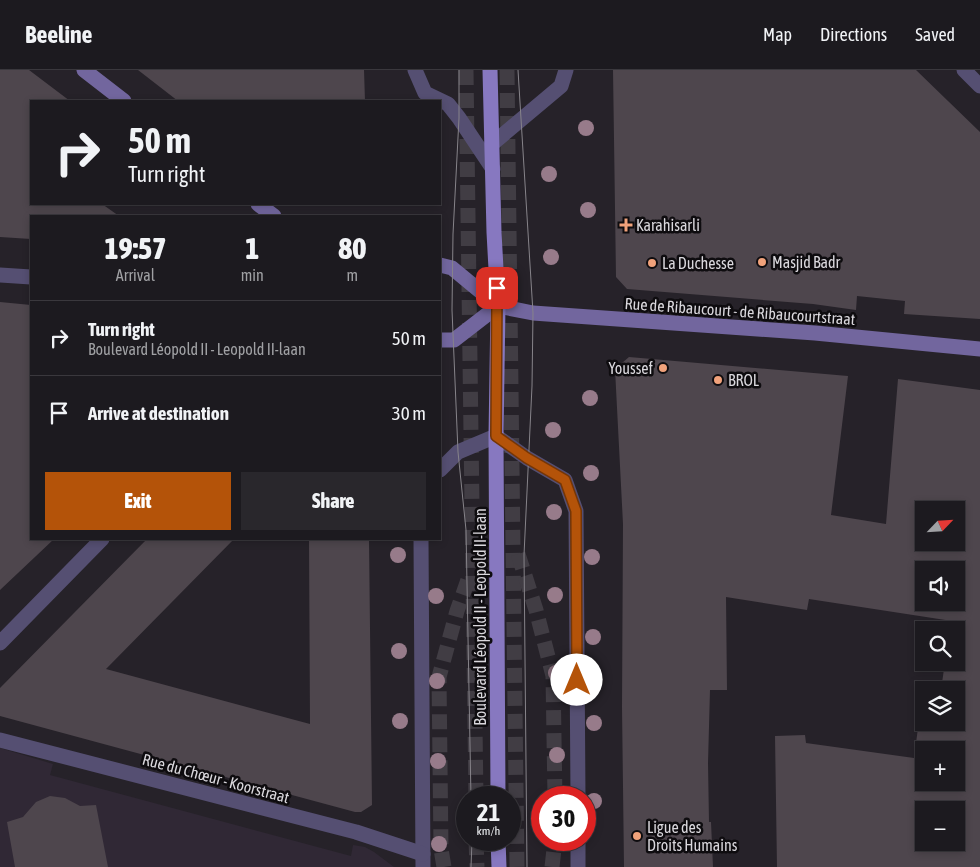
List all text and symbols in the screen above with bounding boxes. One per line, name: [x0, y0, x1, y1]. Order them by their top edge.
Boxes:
text: Beeline: [25, 21, 92, 48]
text: Map: [763, 24, 792, 45]
text: Directions: [820, 24, 887, 45]
text: Saved: [915, 24, 955, 45]
icon: right: [45, 120, 110, 185]
text: 50 m: [128, 120, 191, 160]
text: Turn right: [128, 161, 205, 187]
place label: Karahisarli: [636, 216, 700, 234]
marker: Karahisarli: [620, 219, 632, 231]
text: 19:57: [105, 231, 166, 265]
text: 1: [245, 231, 259, 265]
text: 80: [338, 231, 366, 265]
place label: Masjid Badr: [772, 253, 841, 272]
place label: La Duchesse: [662, 254, 734, 272]
marker: Masjid Badr: [756, 256, 768, 268]
marker: La Duchesse: [646, 257, 658, 269]
text: Arrival: [116, 266, 155, 284]
text: min: [241, 266, 264, 284]
text: m: [347, 266, 358, 284]
pin: [476, 267, 518, 309]
icon: arrive: [483, 274, 511, 302]
street label: Rue de Ribaucourt - de Ribaucourtstraat: [624, 294, 856, 328]
text: Turn right: [88, 318, 155, 340]
icon: right: [45, 324, 73, 352]
text: 50 m: [392, 327, 426, 349]
text: Boulevard Léopold II - Leopold II-laan: [88, 340, 306, 358]
place label: Youssef: [609, 359, 654, 377]
marker: Youssef: [657, 362, 669, 374]
place label: BROL: [728, 371, 760, 389]
marker: BROL: [712, 374, 724, 386]
icon: arrive: [45, 399, 73, 427]
text: Arrive at destination: [88, 402, 229, 424]
text: 30 m: [392, 402, 426, 424]
button: Exit: [45, 472, 231, 530]
button: Share: [241, 472, 426, 530]
north arrow: [915, 501, 965, 551]
map controls: [915, 501, 965, 851]
street label: Boulevard Léopold II - Leopold II-laan: [471, 508, 490, 726]
button: sound: [915, 561, 965, 611]
button: search: [915, 621, 965, 671]
position arrow: [550, 653, 602, 705]
button: layers: [915, 681, 965, 731]
button: +: [915, 741, 965, 791]
street label: Rue du Chœur - Koorstraat: [141, 750, 292, 806]
speed limit sign: 30: [531, 786, 596, 851]
text: 21: [477, 798, 500, 826]
button: −: [915, 801, 965, 851]
place label: Ligue des Droits Humains: [647, 818, 738, 854]
text: km/h: [477, 824, 500, 838]
marker: Ligue des Droits Humains: [631, 830, 643, 842]

